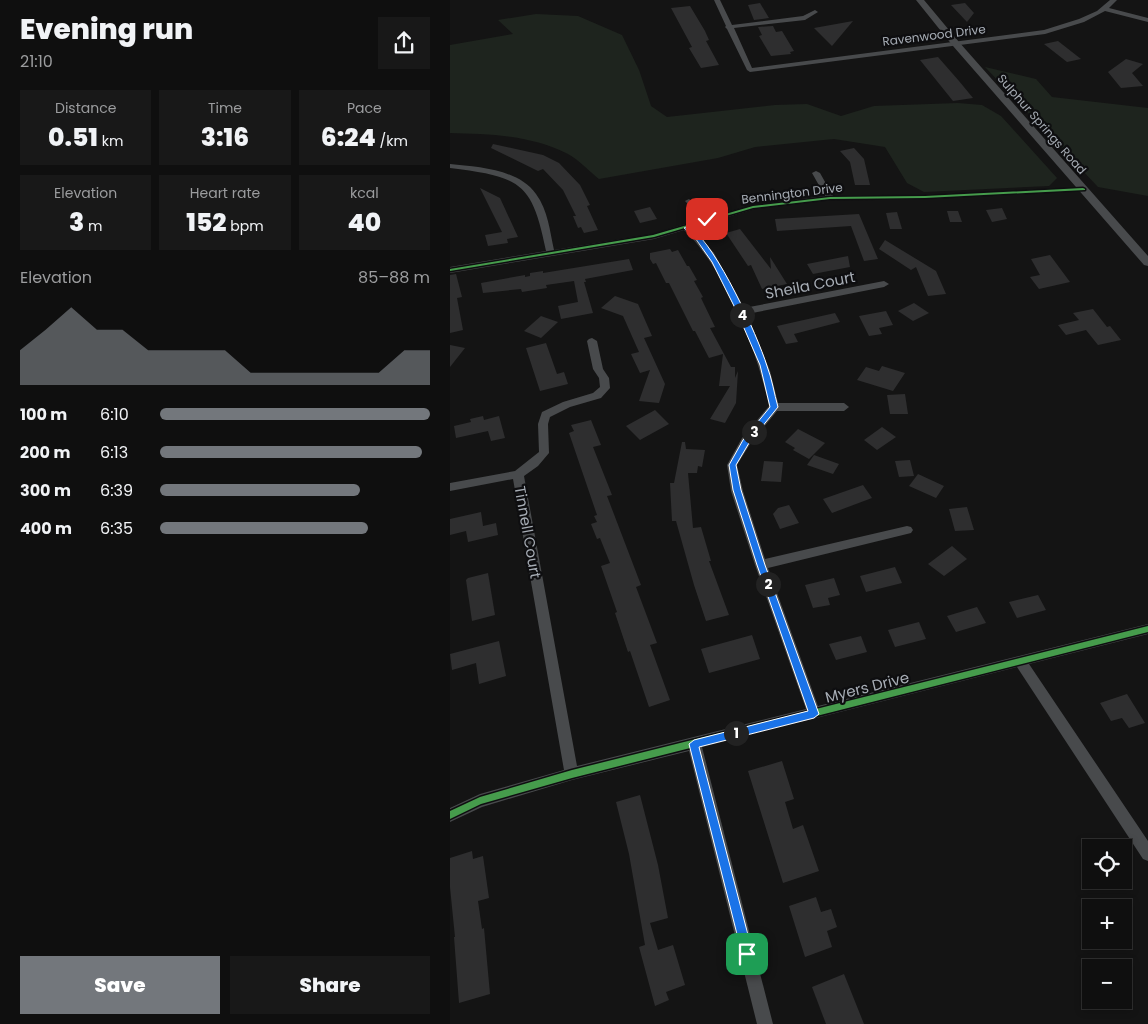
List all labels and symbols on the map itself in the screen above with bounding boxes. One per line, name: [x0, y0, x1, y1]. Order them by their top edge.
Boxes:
street label: Ravenwood Drive: [881, 20, 987, 50]
street label: Sulphur Springs Road: [994, 70, 1090, 178]
street label: Bennington Drive: [740, 178, 844, 208]
pin: [686, 198, 728, 240]
street label: Sheila Court: [763, 266, 857, 304]
pin: 4: [730, 302, 754, 328]
pin: 3: [742, 420, 766, 444]
street label: Tinnell Court: [510, 484, 546, 580]
pin: 2: [756, 572, 780, 596]
street label: Myers Drive: [823, 666, 911, 708]
pin: 1: [724, 720, 748, 746]
pin: [726, 933, 768, 975]

